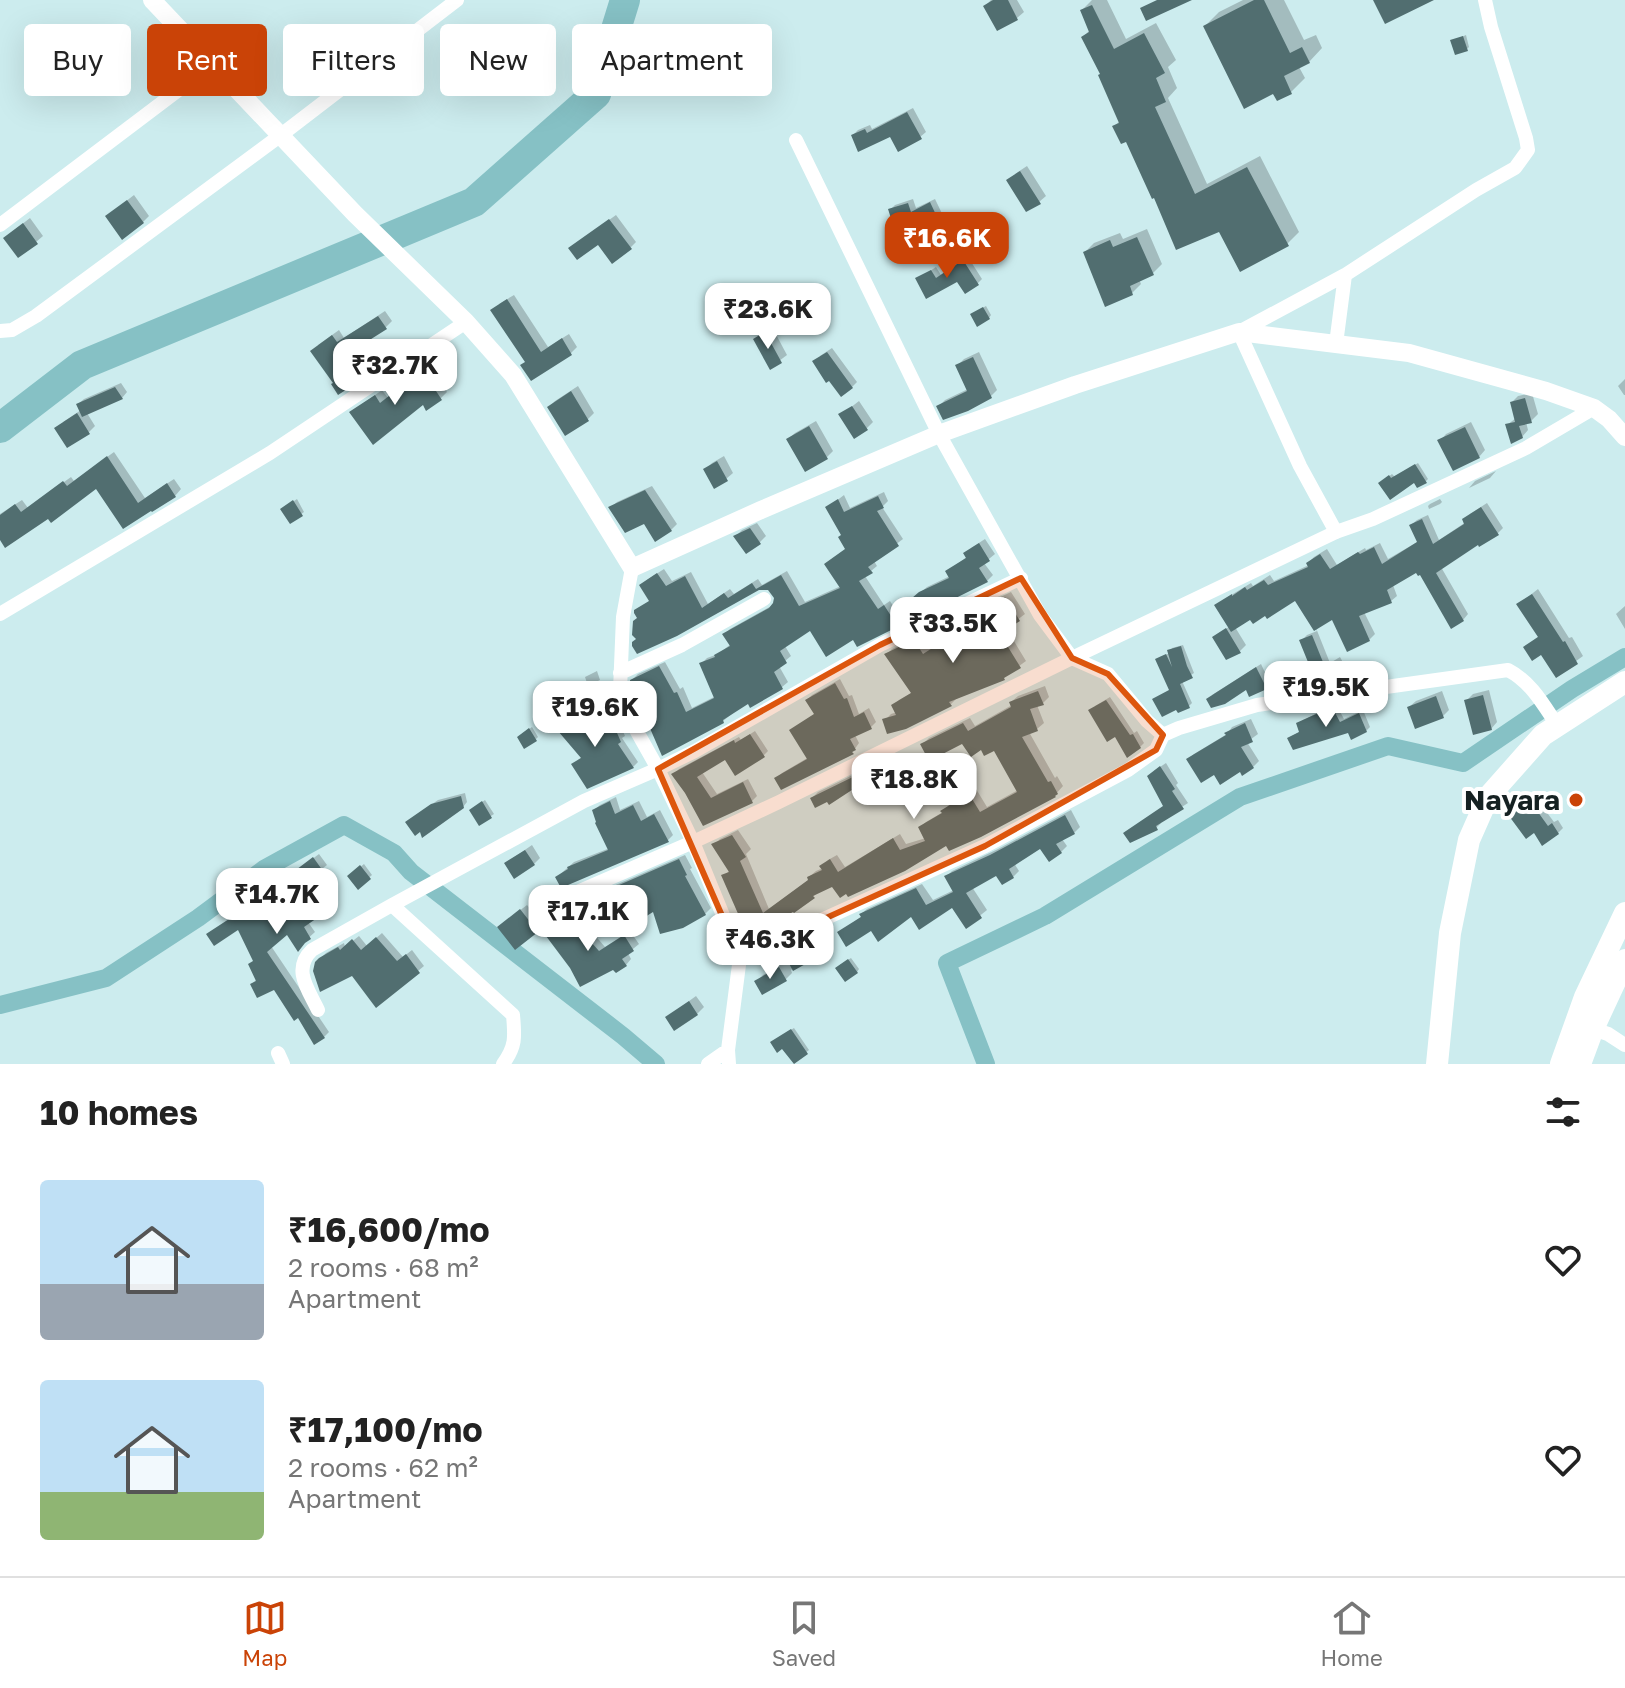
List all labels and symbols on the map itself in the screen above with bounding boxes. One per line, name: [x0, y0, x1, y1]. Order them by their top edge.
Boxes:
pin: ₹16.6K: [882, 212, 1012, 280]
pin: ₹23.6K: [703, 283, 833, 351]
pin: ₹32.7K: [330, 339, 460, 407]
pin: ₹33.5K: [888, 597, 1018, 665]
pin: ₹19.5K: [1261, 661, 1391, 729]
pin: ₹19.6K: [530, 681, 660, 749]
pin: ₹18.8K: [849, 753, 979, 821]
place label: Nayara: [1464, 783, 1560, 816]
marker: Nayara: [1567, 791, 1585, 809]
pin: ₹14.7K: [212, 868, 342, 936]
pin: ₹17.1K: [523, 885, 653, 953]
pin: ₹46.3K: [705, 913, 835, 981]

